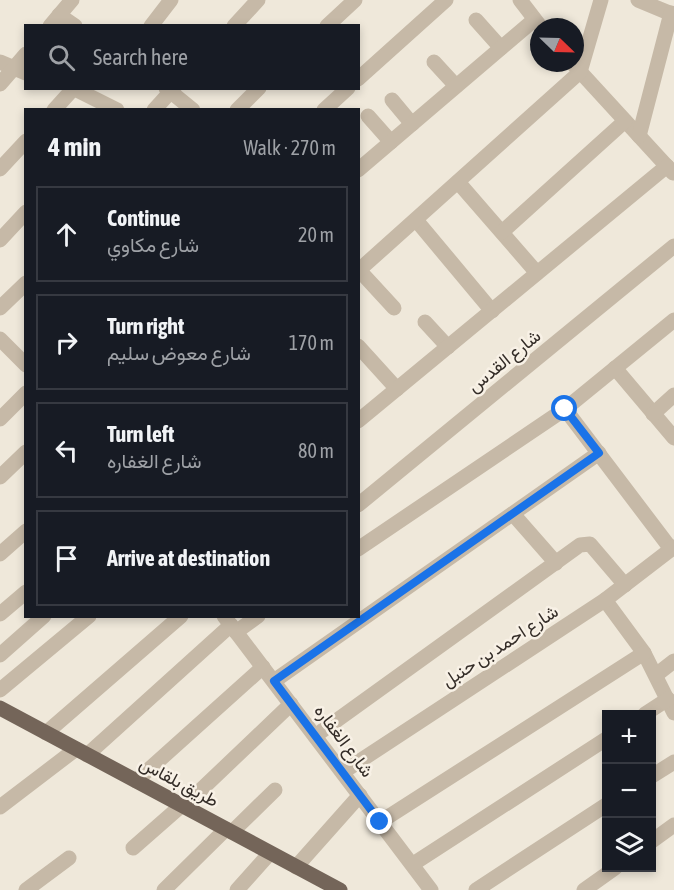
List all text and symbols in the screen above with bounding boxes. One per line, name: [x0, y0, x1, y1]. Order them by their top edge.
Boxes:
north arrow: [530, 18, 584, 72]
search box: [24, 24, 360, 90]
icon: search: [45, 41, 78, 74]
text: Search here: [93, 44, 188, 70]
text: 4 min: [48, 132, 101, 162]
text: Walk · 270 m: [244, 136, 336, 159]
text: Continue: [107, 205, 181, 231]
icon: ahead: [50, 218, 83, 251]
text: 20 m: [298, 223, 334, 246]
text: شارع مكاوي: [107, 233, 199, 256]
text: Turn right: [107, 313, 184, 339]
street label: شارع القدس: [463, 325, 546, 398]
icon: right: [50, 326, 83, 359]
text: 170 m: [289, 331, 334, 354]
text: شارع معوض سليم: [107, 341, 251, 364]
route start: [551, 395, 577, 421]
text: Turn left: [107, 421, 174, 447]
icon: left: [50, 434, 83, 467]
text: 80 m: [298, 439, 334, 462]
text: شارع الغفاره: [107, 449, 202, 472]
icon: arrive: [50, 542, 83, 575]
text: Arrive at destination: [107, 545, 270, 571]
street label: شارع احمد بن حنبل: [438, 600, 563, 693]
street label: شارع الغفاره: [309, 700, 378, 782]
map controls: [602, 710, 656, 872]
button: +: [602, 710, 656, 764]
street label: طريق بلقاس: [136, 752, 222, 812]
button: −: [602, 764, 656, 818]
route end: [366, 808, 392, 834]
button: layers: [602, 818, 656, 872]

